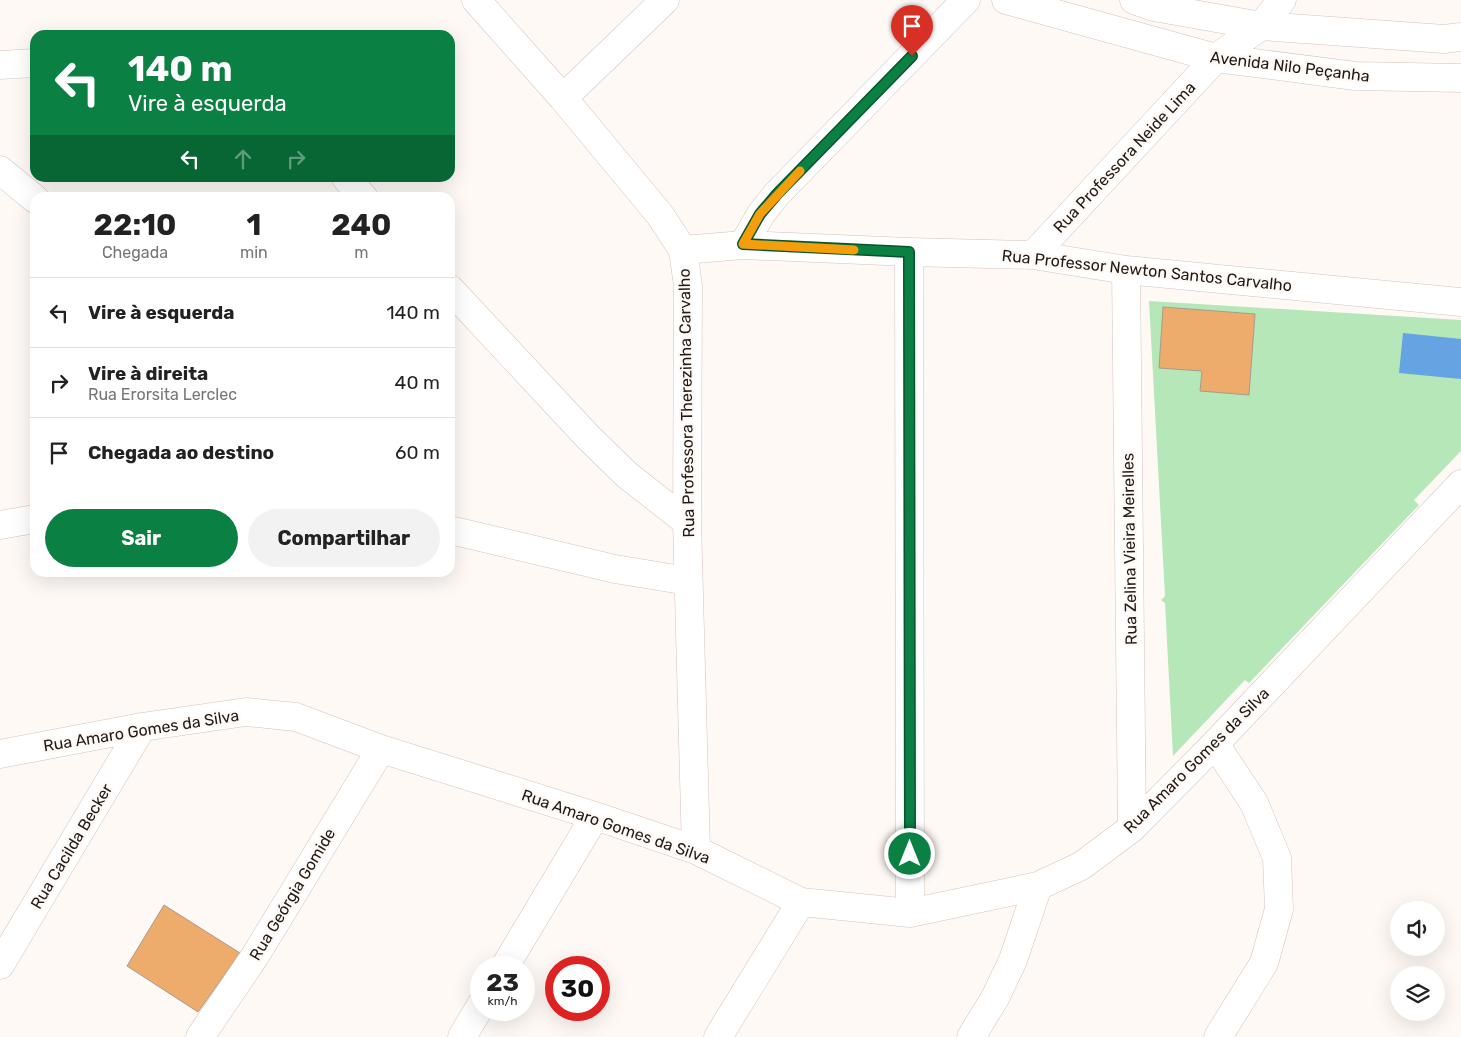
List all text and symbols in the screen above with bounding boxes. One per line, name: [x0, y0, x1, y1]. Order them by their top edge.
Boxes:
pin: [891, 5, 933, 56]
icon: arrive: [898, 12, 926, 40]
street label: Avenida Nilo Peçanha: [1209, 47, 1371, 86]
text: 140 m: [128, 48, 233, 90]
icon: left: [45, 50, 110, 115]
street label: Rua Professora Neide Lima: [1049, 78, 1199, 237]
text: Vire à esquerda: [128, 90, 287, 117]
icon: left: [176, 145, 204, 173]
icon: ahead: [229, 145, 257, 173]
icon: right: [282, 145, 310, 173]
text: 22:10: [93, 207, 177, 243]
text: 1: [246, 207, 261, 243]
text: 240: [331, 207, 392, 243]
text: Chegada: [102, 243, 168, 262]
text: min: [240, 243, 268, 262]
text: m: [354, 243, 368, 262]
street label: Rua Professor Newton Santos Carvalho: [1001, 246, 1293, 295]
street label: Rua Professora Therezinha Carvalho: [675, 268, 698, 538]
icon: left: [45, 299, 73, 327]
text: Vire à esquerda: [88, 301, 235, 324]
text: 140 m: [386, 301, 440, 324]
text: Vire à direita: [88, 362, 208, 385]
icon: right: [45, 369, 73, 397]
text: 40 m: [395, 371, 440, 394]
text: Rua Erorsita Lerclec: [88, 385, 237, 404]
icon: arrive: [45, 439, 73, 467]
text: Chegada ao destino: [88, 441, 274, 464]
text: 60 m: [395, 441, 440, 464]
street label: Rua Zelina Vieira Meirelles: [1118, 453, 1141, 645]
button: Sair: [45, 509, 238, 567]
button: Compartilhar: [248, 509, 440, 567]
street label: Rua Amaro Gomes da Silva: [1120, 684, 1273, 837]
street label: Rua Amaro Gomes da Silva: [42, 706, 240, 755]
street label: Rua Cacilda Becker: [27, 780, 116, 912]
street label: Rua Amaro Gomes da Silva: [519, 785, 713, 868]
street label: Rua Geórgia Gomide: [245, 825, 339, 964]
position arrow: [883, 827, 935, 879]
map controls: [1390, 901, 1445, 1021]
button: sound: [1390, 901, 1445, 956]
speed limit sign: 30: [545, 956, 610, 1021]
button: layers: [1390, 966, 1445, 1021]
text: 23: [486, 968, 519, 997]
text: km/h: [488, 994, 517, 1008]

